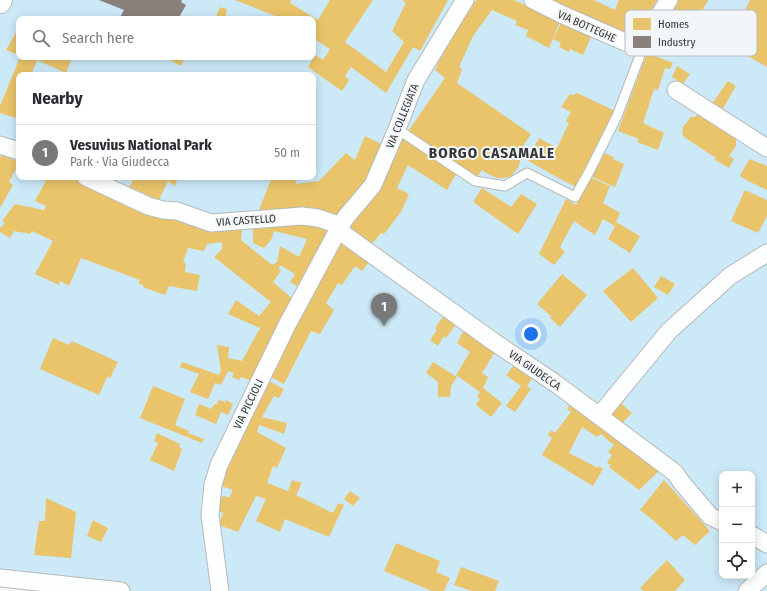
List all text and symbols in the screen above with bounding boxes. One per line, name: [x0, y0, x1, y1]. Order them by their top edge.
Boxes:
street label: VIA BOTTEGHE: [555, 8, 618, 45]
legend: [625, 10, 757, 56]
search box: [16, 16, 316, 60]
text: Homes: [658, 18, 689, 31]
icon: search: [30, 27, 52, 49]
text: Search here: [62, 29, 134, 47]
text: Industry: [658, 36, 695, 49]
street label: VIA COLLEGIATA: [384, 82, 421, 150]
text: Nearby: [32, 88, 83, 109]
text: Vesuvius National Park: [70, 136, 212, 154]
district label: BORGO CASAMALE: [429, 144, 555, 162]
text: 1: [42, 145, 48, 160]
text: 50 m: [274, 145, 300, 160]
text: Park · Via Giudecca: [70, 154, 169, 169]
street label: VIA CASTELLO: [216, 212, 276, 229]
pin: 1: [371, 293, 397, 326]
your location: [521, 324, 541, 344]
street label: VIA GIUDECCA: [506, 348, 563, 393]
street label: VIA PICCIOLI: [231, 377, 266, 431]
map controls: [719, 471, 755, 579]
button: +: [719, 471, 755, 507]
button: −: [719, 507, 755, 543]
button: locate: [719, 543, 755, 579]

